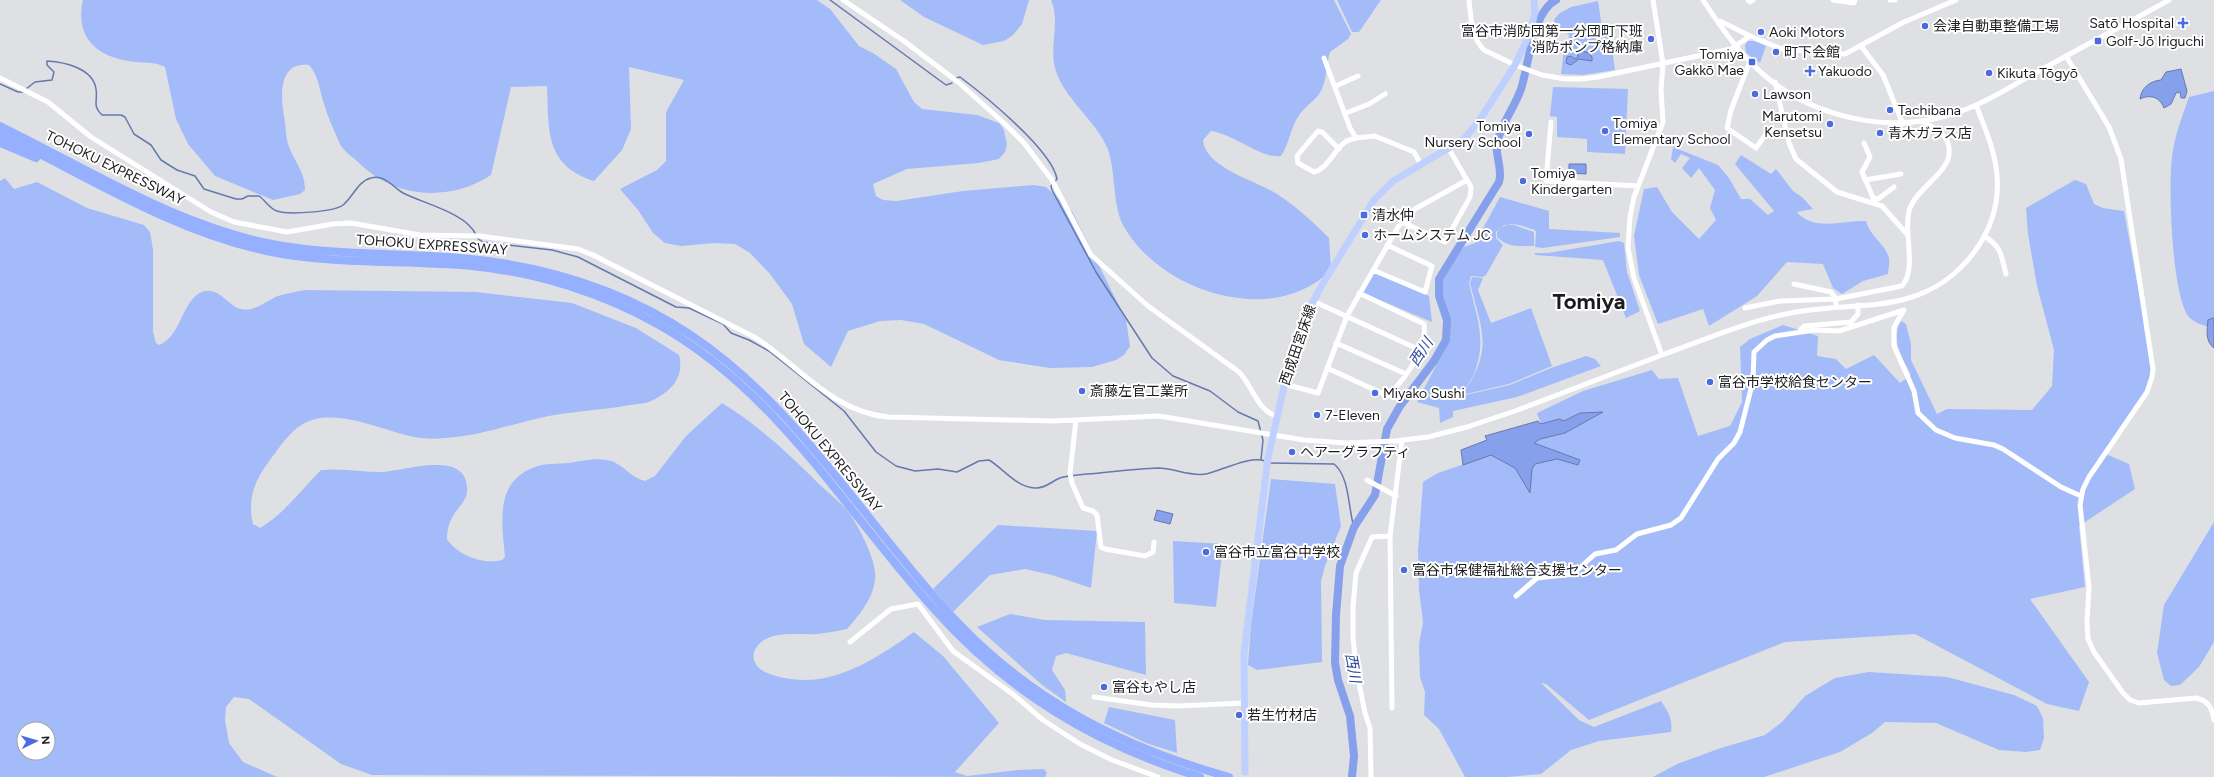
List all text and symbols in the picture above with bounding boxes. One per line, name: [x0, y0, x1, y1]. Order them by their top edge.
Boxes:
place label: Satō Hospital: [2089, 15, 2174, 32]
marker: Satō Hospital: [2177, 17, 2189, 29]
place label: 会津自動車整備工場: [1933, 18, 2059, 35]
marker: 会津自動車整備工場: [1920, 21, 1930, 31]
place label: 富谷市消防団第一分団町下班 消防ポンプ格納庫: [1461, 23, 1643, 56]
place label: Aoki Motors: [1769, 24, 1845, 41]
marker: Aoki Motors: [1756, 27, 1766, 37]
place label: Golf-Jō Iriguchi: [2106, 33, 2204, 50]
marker: 富谷市消防団第一分団町下班 消防ポンプ格納庫: [1646, 34, 1656, 44]
marker: Golf-Jō Iriguchi: [2093, 36, 2103, 46]
place label: 町下会館: [1784, 44, 1840, 61]
place label: Tomiya Gakkō Mae: [1675, 46, 1744, 79]
marker: 町下会館: [1771, 47, 1781, 57]
marker: Tomiya Gakkō Mae: [1747, 57, 1757, 67]
place label: Yakuodo: [1818, 63, 1872, 80]
place label: Kikuta Tōgyō: [1997, 65, 2078, 82]
marker: Yakuodo: [1805, 66, 1815, 76]
marker: Kikuta Tōgyō: [1984, 68, 1994, 78]
place label: Lawson: [1763, 86, 1811, 103]
marker: Lawson: [1750, 89, 1760, 99]
place label: Tachibana: [1898, 102, 1961, 119]
marker: Tachibana: [1885, 105, 1895, 115]
place label: Marutomi Kensetsu: [1762, 108, 1822, 141]
place label: Tomiya Elementary School: [1613, 115, 1731, 148]
place label: Tomiya Nursery School: [1425, 118, 1521, 151]
marker: Marutomi Kensetsu: [1825, 119, 1835, 129]
place label: 青木ガラス店: [1888, 125, 1972, 142]
marker: Tomiya Elementary School: [1600, 126, 1610, 136]
street label: TOHOKU EXPRESSWAY: [43, 127, 187, 209]
marker: 青木ガラス店: [1875, 128, 1885, 138]
marker: Tomiya Nursery School: [1524, 129, 1534, 139]
place label: Tomiya Kindergarten: [1531, 165, 1612, 198]
marker: Tomiya Kindergarten: [1518, 176, 1528, 186]
place label: 清水仲: [1372, 207, 1414, 224]
marker: 清水仲: [1359, 210, 1369, 220]
place label: ホームシステム JC: [1373, 227, 1491, 244]
marker: ホームシステム JC: [1360, 230, 1370, 240]
street label: TOHOKU EXPRESSWAY: [356, 231, 509, 259]
district label: Tomiya: [1552, 288, 1626, 315]
street label: 西成田宮床線: [1276, 303, 1320, 387]
water label: 西川: [1405, 333, 1438, 369]
place label: 富谷市学校給食センター: [1718, 374, 1872, 391]
marker: 富谷市学校給食センター: [1705, 377, 1715, 387]
place label: 斎藤左官工業所: [1090, 383, 1188, 400]
place label: Miyako Sushi: [1383, 385, 1465, 402]
marker: 斎藤左官工業所: [1077, 386, 1087, 396]
street label: TOHOKU EXPRESSWAY: [775, 388, 886, 516]
marker: Miyako Sushi: [1370, 388, 1380, 398]
place label: 7-Eleven: [1325, 407, 1380, 424]
marker: 7-Eleven: [1312, 410, 1322, 420]
place label: ヘアーグラフティ: [1300, 444, 1410, 461]
marker: ヘアーグラフティ: [1287, 447, 1297, 457]
place label: 富谷市立富谷中学校: [1214, 544, 1340, 561]
marker: 富谷市立富谷中学校: [1201, 547, 1211, 557]
place label: 富谷市保健福祉総合支援センター: [1412, 562, 1622, 579]
marker: 富谷市保健福祉総合支援センター: [1399, 565, 1409, 575]
water label: 西川: [1342, 652, 1365, 686]
place label: 富谷もやし店: [1112, 679, 1196, 696]
marker: 富谷もやし店: [1099, 682, 1109, 692]
place label: 若生竹材店: [1247, 707, 1317, 724]
marker: 若生竹材店: [1234, 710, 1244, 720]
north arrow: [16, 721, 56, 761]
text: N: [39, 735, 52, 745]

